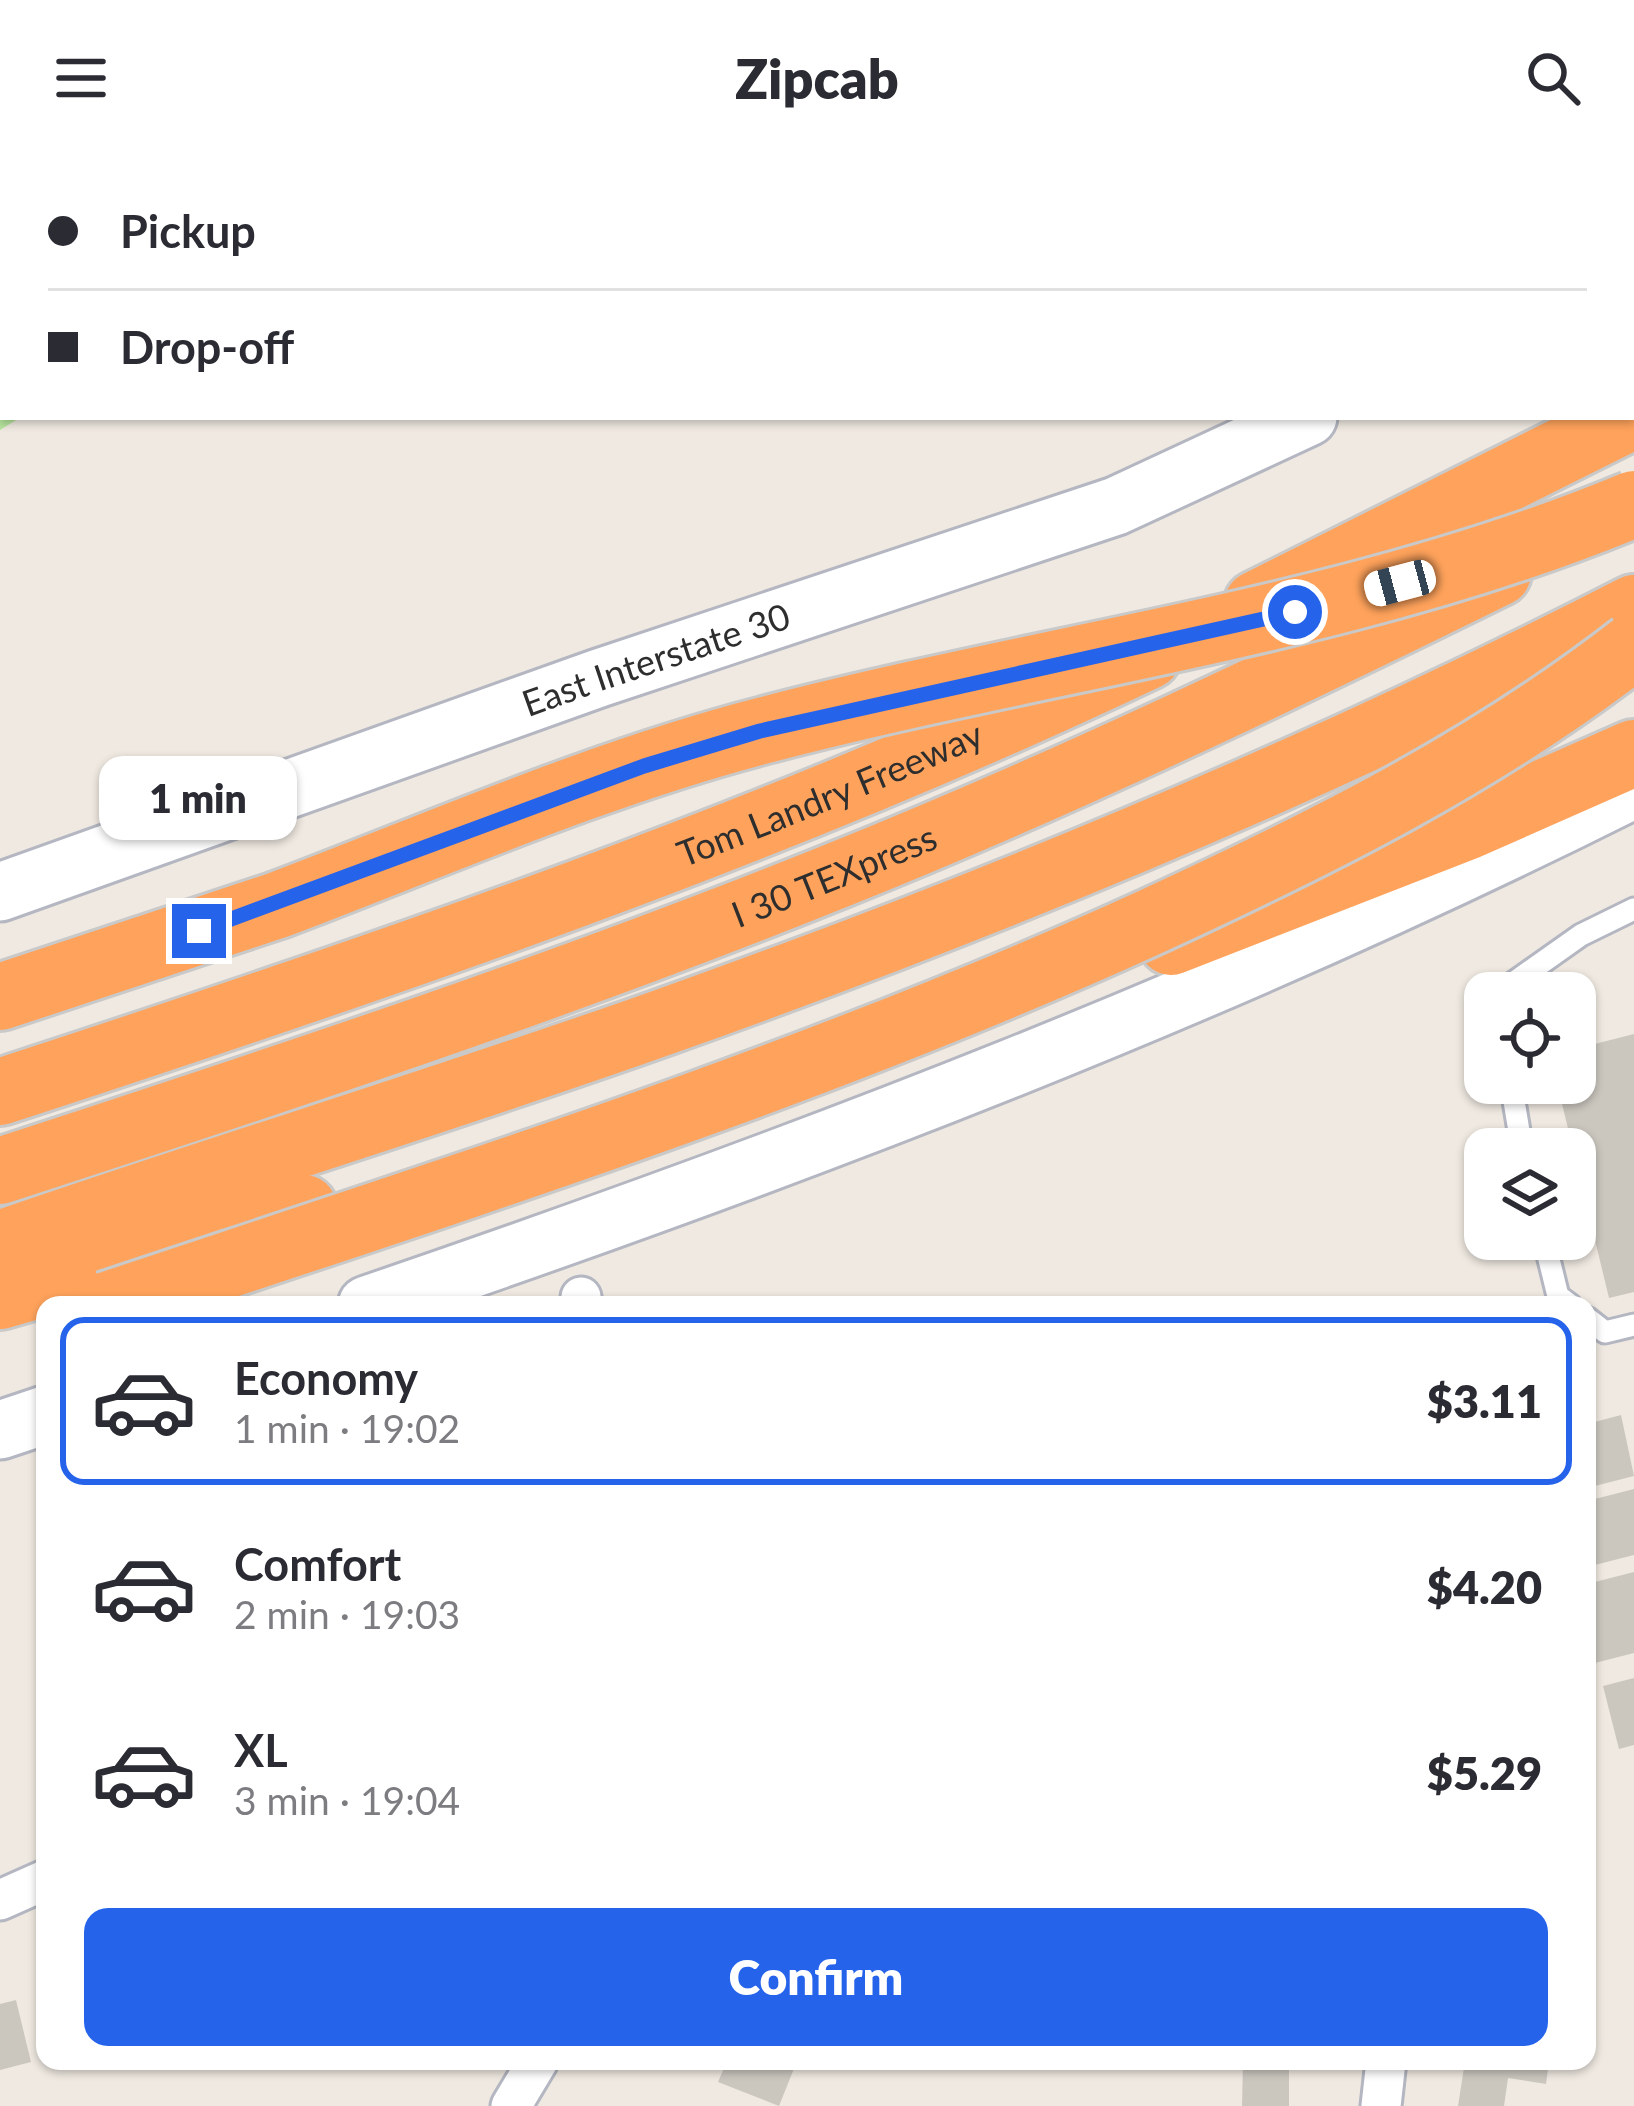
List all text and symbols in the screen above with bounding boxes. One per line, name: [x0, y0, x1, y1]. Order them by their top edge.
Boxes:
icon: menu: [48, 45, 114, 111]
icon: search: [1520, 45, 1586, 111]
text: Zipcab: [735, 46, 899, 111]
text: Pickup: [120, 204, 256, 258]
text: Drop-off: [120, 320, 294, 374]
car: [1361, 556, 1439, 610]
route start: [1268, 585, 1322, 639]
street label: East Interstate 30: [516, 593, 795, 725]
street label: Tom Landry Freeway: [671, 711, 989, 875]
callout: 1 min: [100, 757, 298, 841]
text: 1 min: [149, 775, 247, 821]
street label: I 30 TEXpress: [725, 814, 943, 936]
route end: [172, 904, 226, 958]
map controls: [1464, 972, 1596, 1260]
button: locate: [1464, 972, 1596, 1104]
button: layers: [1464, 1128, 1596, 1260]
icon: car: [90, 1347, 198, 1455]
text: Economy: [234, 1351, 418, 1405]
text: $3.11: [1427, 1374, 1542, 1428]
text: 1 min · 19:02: [234, 1405, 460, 1451]
icon: car: [90, 1533, 198, 1641]
text: Comfort: [234, 1537, 401, 1591]
text: $4.20: [1427, 1560, 1542, 1614]
text: 2 min · 19:03: [234, 1591, 460, 1637]
icon: car: [90, 1719, 198, 1827]
text: XL: [234, 1723, 288, 1777]
text: $5.29: [1427, 1746, 1542, 1800]
text: 3 min · 19:04: [234, 1777, 460, 1823]
button: Confirm: [84, 1908, 1548, 2046]

